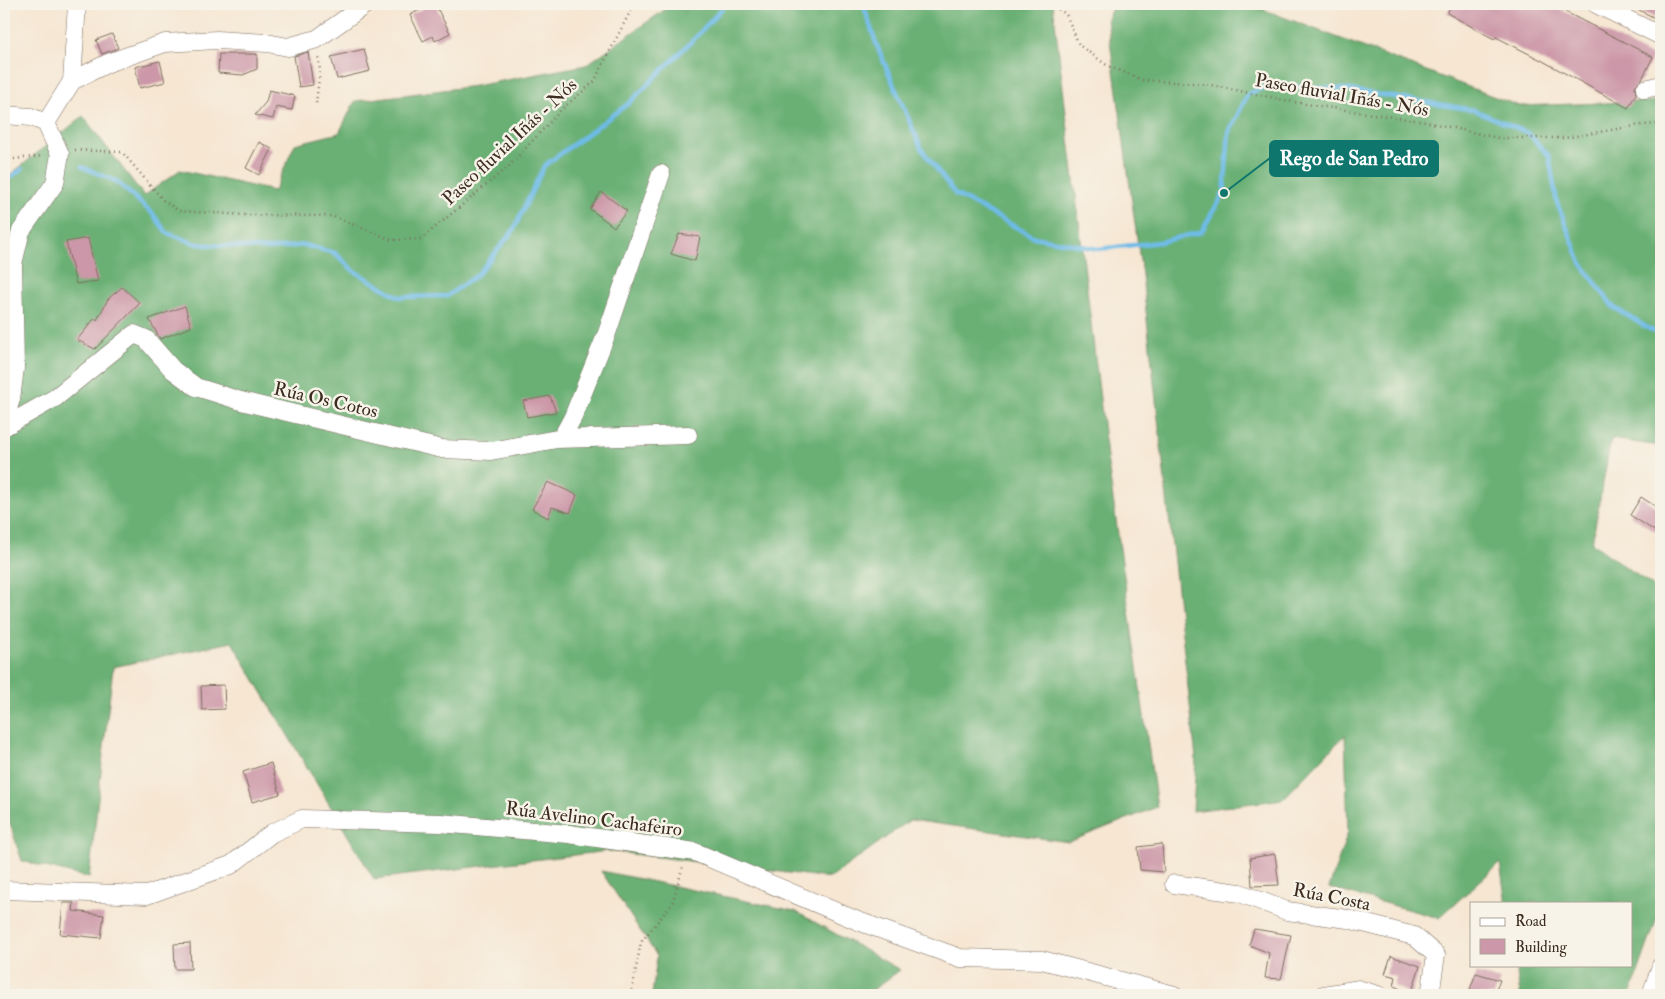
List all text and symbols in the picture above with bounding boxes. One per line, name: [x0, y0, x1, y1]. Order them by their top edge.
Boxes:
street label: Paseo fluvial Iñás - Nós: [1253, 68, 1430, 122]
street label: Paseo fluvial Iñás - Nós: [437, 73, 582, 210]
callout: Rego de San Pedro: [1270, 141, 1438, 176]
text: Rego de San Pedro: [1280, 146, 1429, 172]
street label: Rúa Os Cotos: [272, 376, 380, 424]
street label: Rúa Avelino Cachafeiro: [504, 796, 684, 842]
street label: Rúa Costa: [1291, 878, 1373, 916]
legend: [1470, 902, 1632, 966]
text: Road: [1515, 912, 1547, 931]
text: Building: [1515, 938, 1567, 957]

